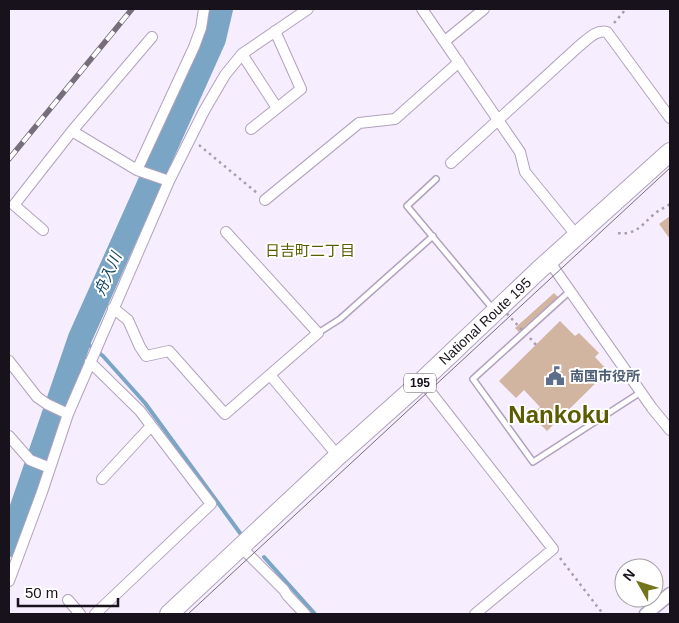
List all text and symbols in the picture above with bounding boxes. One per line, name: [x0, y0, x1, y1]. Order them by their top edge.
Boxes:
district label: 日吉町二丁目: [265, 242, 355, 259]
water label: 舟入川: [91, 248, 125, 298]
street label: National Route 195: [436, 274, 534, 368]
public building icon: 南国市役所: [544, 365, 566, 387]
place label: 南国市役所: [570, 368, 640, 384]
road number: 195: [404, 373, 436, 392]
district label: Nankoku: [508, 401, 610, 428]
north arrow: [614, 558, 664, 608]
text: N: [619, 566, 638, 584]
scale bar: [18, 576, 118, 608]
text: 50 m: [25, 584, 58, 601]

